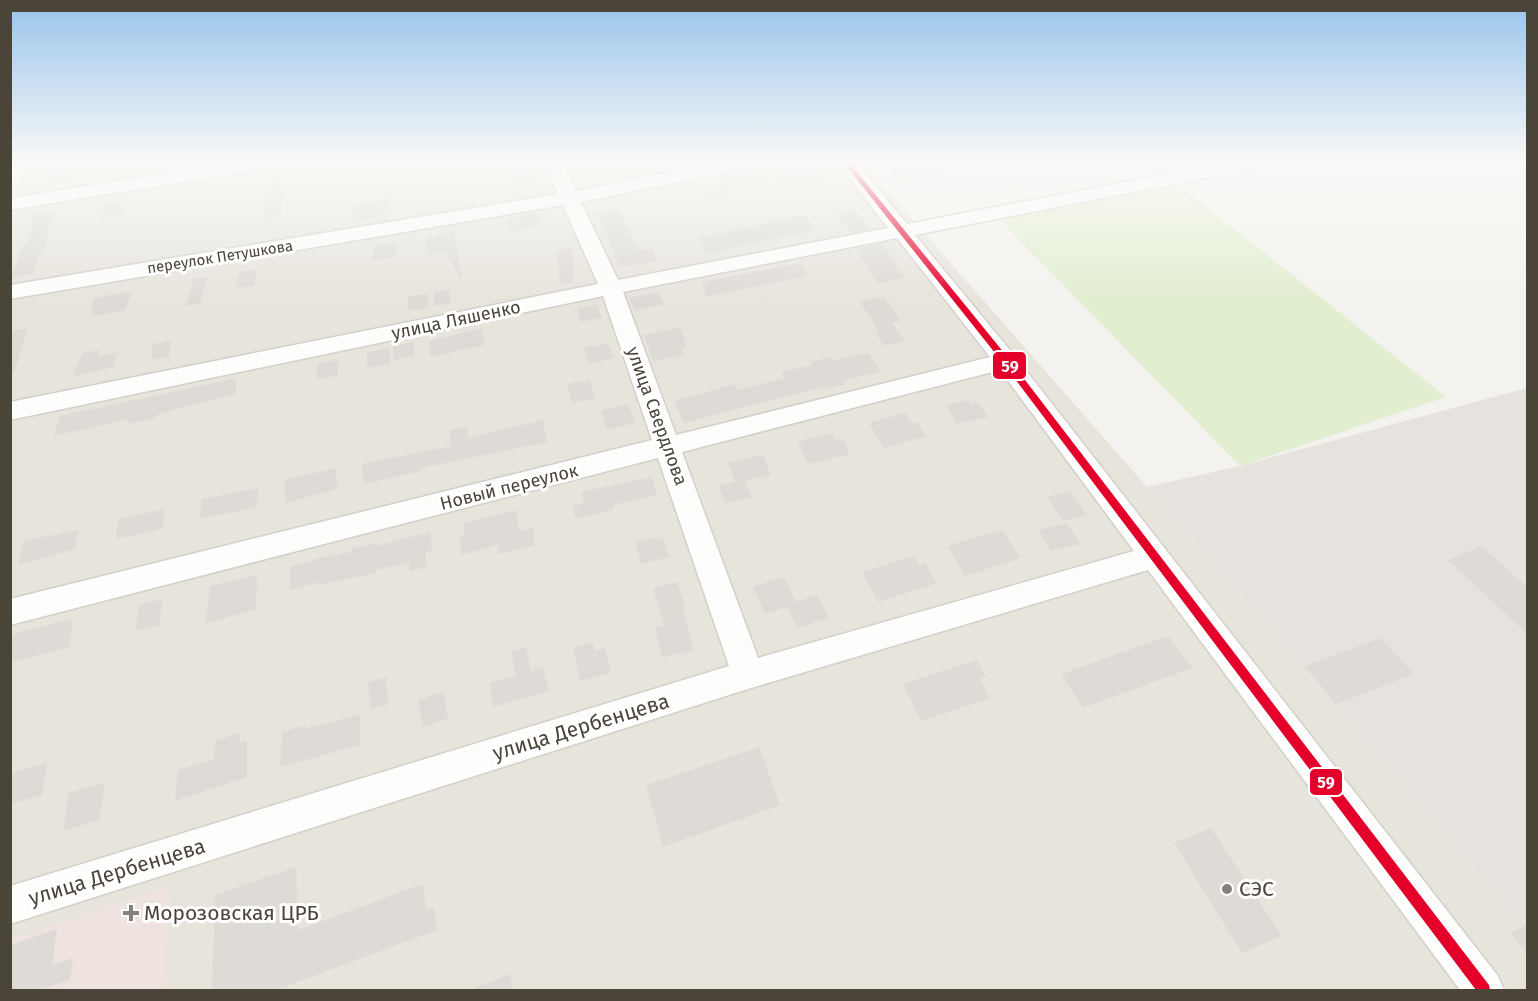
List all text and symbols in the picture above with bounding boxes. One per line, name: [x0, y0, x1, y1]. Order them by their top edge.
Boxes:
street label: переулок Петушкова: [146, 237, 294, 277]
street label: улица Ляшенко: [390, 296, 522, 344]
street label: улица Свердлова: [622, 344, 692, 488]
line badge: 59: [992, 351, 1027, 380]
text: 59: [1001, 357, 1019, 376]
street label: Новый переулок: [438, 459, 581, 515]
street label: улица Дербенцева: [489, 688, 673, 766]
line badge: 59: [1309, 768, 1343, 796]
text: 59: [1317, 773, 1335, 792]
street label: улица Дербенцева: [25, 833, 209, 911]
place label: СЭС: [1239, 876, 1274, 902]
marker: СЭС: [1220, 882, 1234, 896]
place label: Морозовская ЦРБ: [144, 900, 319, 926]
marker: Морозовская ЦРБ: [122, 904, 140, 922]

